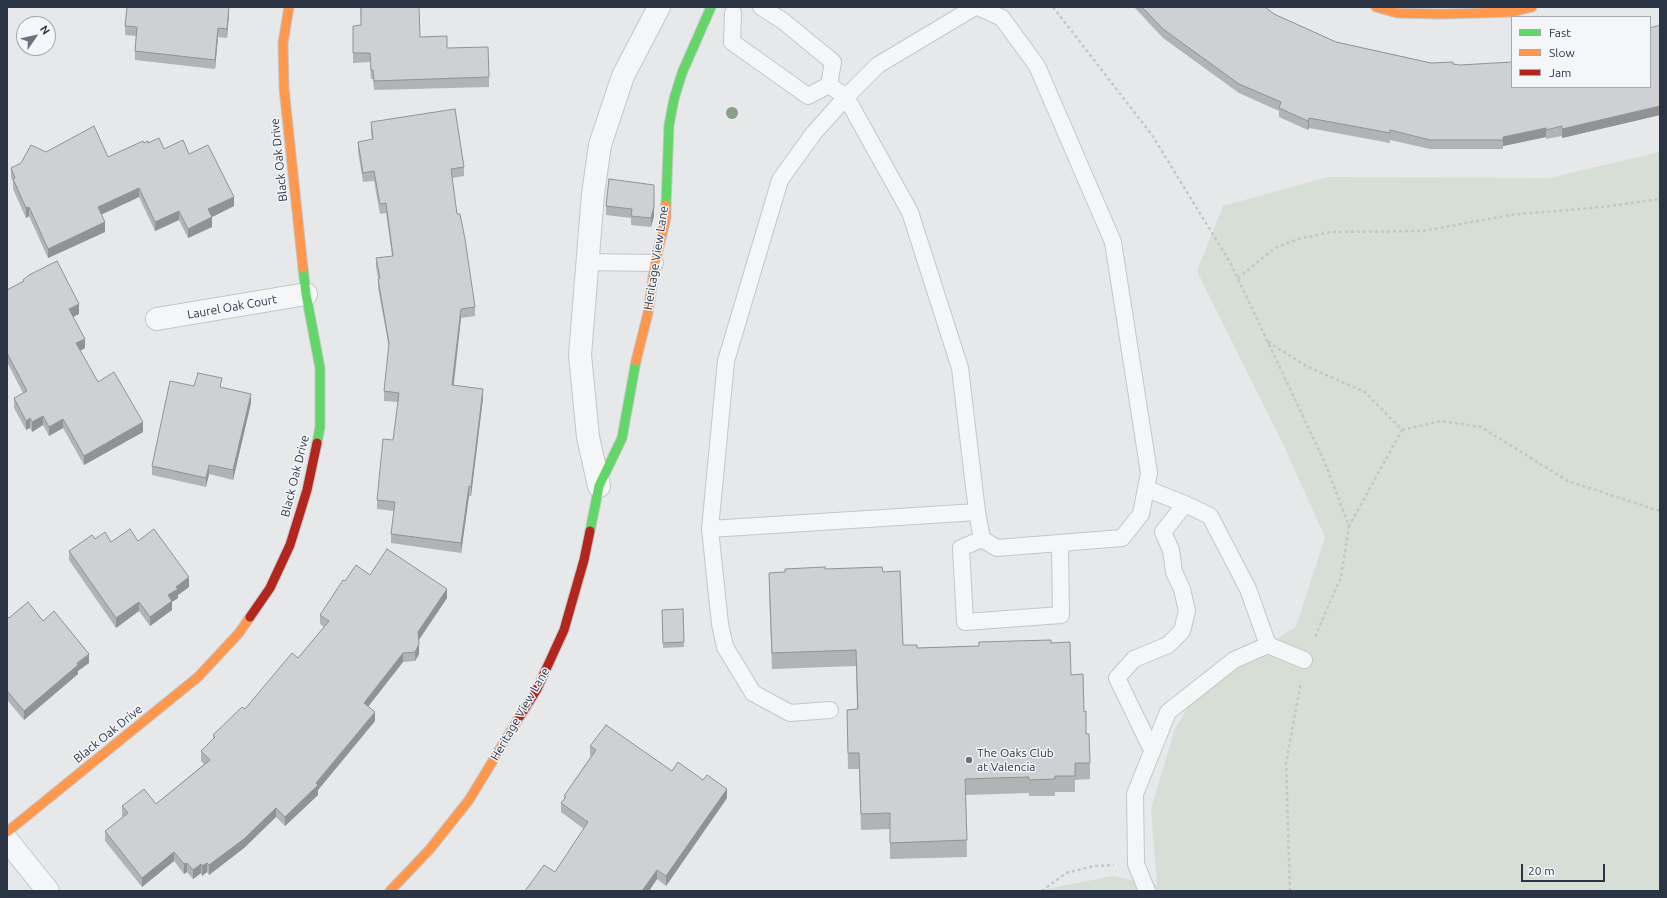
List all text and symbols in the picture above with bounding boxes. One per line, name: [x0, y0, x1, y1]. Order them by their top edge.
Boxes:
north arrow: [16, 16, 56, 56]
legend: [1511, 16, 1651, 88]
text: N: [38, 23, 52, 37]
text: Fast: [1549, 26, 1571, 39]
text: Slow: [1549, 46, 1575, 59]
text: Jam: [1549, 66, 1571, 79]
street label: Black Oak Drive: [267, 117, 291, 203]
street label: Heritage View Lane: [641, 205, 671, 311]
street label: Laurel Oak Court: [186, 292, 278, 322]
street label: Black Oak Drive: [278, 434, 312, 518]
street label: Heritage View Lane: [488, 665, 552, 763]
street label: Black Oak Drive: [71, 702, 145, 766]
place label: The Oaks Club at Valencia: [977, 746, 1054, 774]
marker: The Oaks Club at Valencia: [964, 755, 974, 765]
scale bar: [1523, 856, 1607, 882]
text: 20 m: [1528, 864, 1555, 877]

